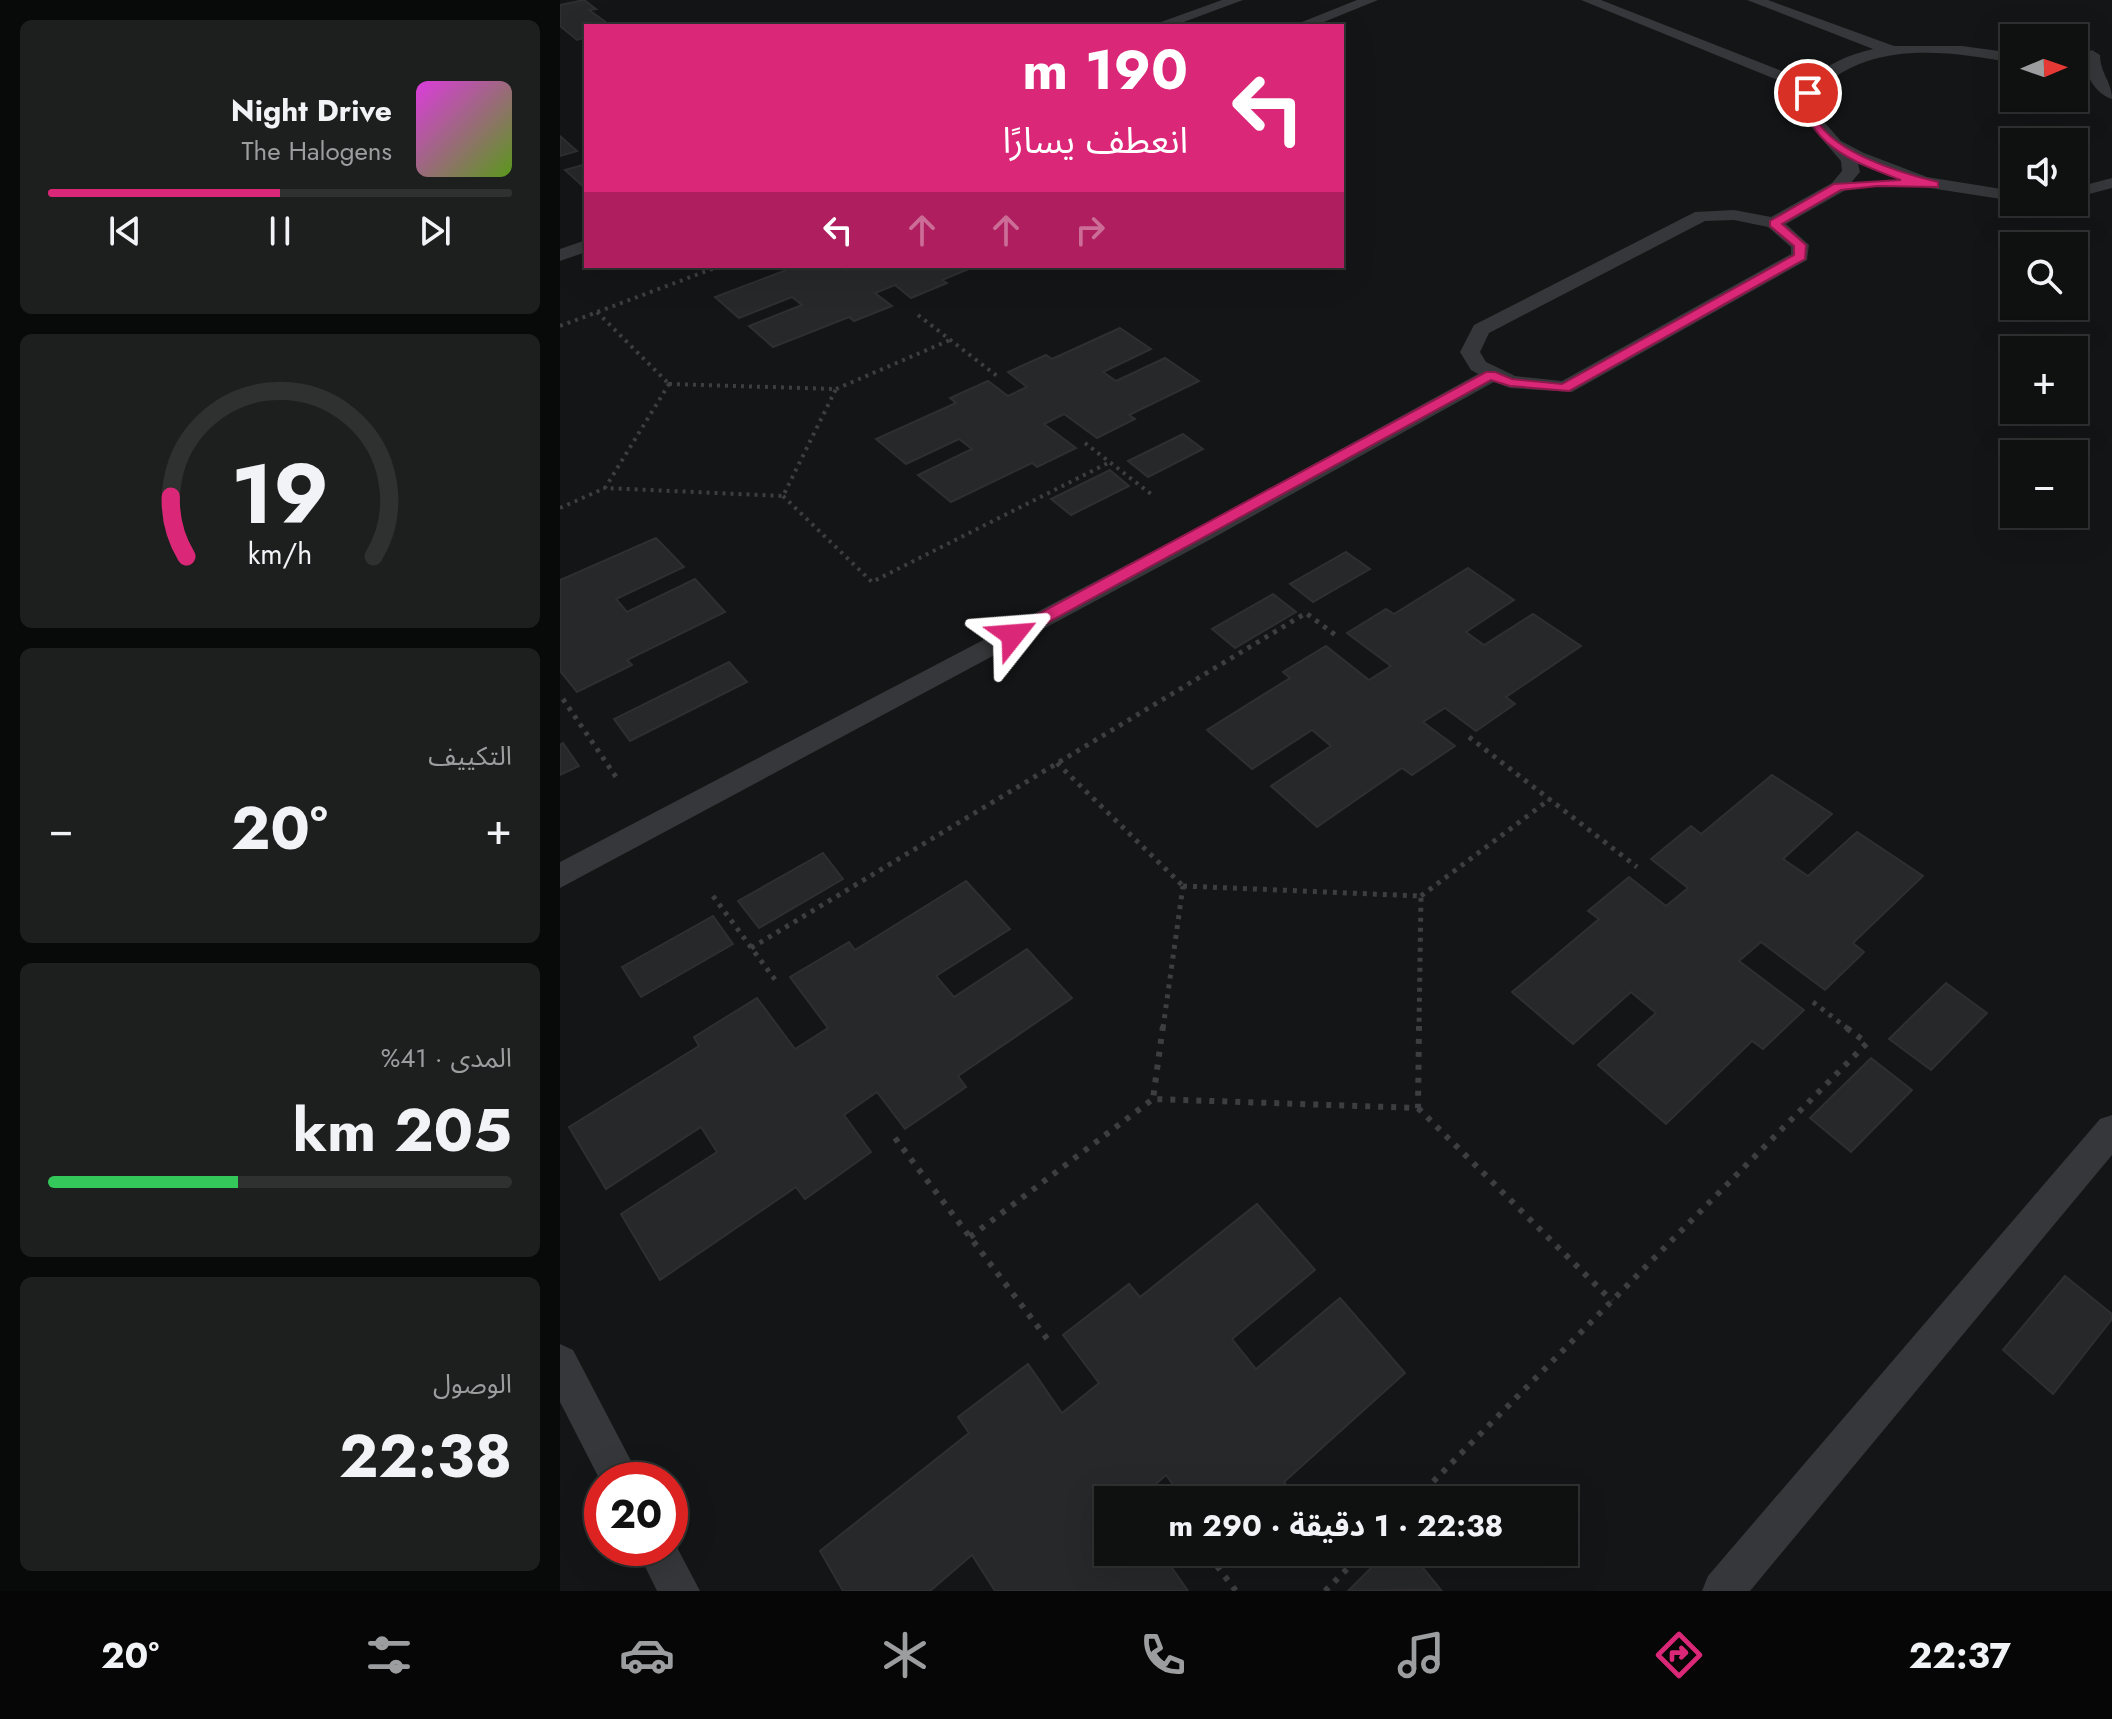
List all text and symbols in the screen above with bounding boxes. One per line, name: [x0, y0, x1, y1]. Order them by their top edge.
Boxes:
north arrow: [2000, 24, 2088, 112]
map controls: [2000, 24, 2088, 528]
text: 190 m: [1022, 29, 1188, 110]
icon: left: [1216, 56, 1320, 160]
pin: [1774, 59, 1842, 127]
icon: arrive: [1786, 71, 1830, 115]
text: Night Drive: [231, 89, 392, 132]
text: انعطف يسارًا: [1002, 114, 1188, 166]
button: sound: [2000, 128, 2088, 216]
text: The Halogens: [241, 132, 392, 170]
icon: left: [816, 208, 860, 252]
icon: ahead: [900, 208, 944, 252]
icon: ahead: [984, 208, 1028, 252]
icon: right: [1068, 208, 1112, 252]
icon: previous: [103, 209, 147, 253]
icon: pause: [258, 209, 302, 253]
icon: next: [413, 209, 457, 253]
button: search: [2000, 232, 2088, 320]
button: +: [2000, 336, 2088, 424]
text: 19: [231, 434, 329, 554]
button: −: [2000, 440, 2088, 528]
text: km/h: [248, 533, 312, 575]
position arrow: [971, 593, 1055, 677]
text: التكييف: [428, 737, 512, 775]
text: 20°: [231, 785, 328, 872]
text: −: [48, 797, 74, 861]
text: +: [485, 797, 512, 861]
text: المدى · 41%: [381, 1039, 512, 1077]
text: 205 km: [292, 1087, 512, 1174]
text: الوصول: [433, 1365, 512, 1403]
text: 22:38: [339, 1413, 512, 1500]
speed limit sign: 20: [584, 1462, 688, 1566]
text: 22:38 · 1 دقيقة · 290 m: [1169, 1504, 1503, 1547]
icon: filters: [361, 1627, 417, 1683]
icon: car: [619, 1627, 675, 1683]
icon: climate: [877, 1627, 933, 1683]
icon: phone: [1135, 1627, 1191, 1683]
icon: music: [1393, 1627, 1449, 1683]
icon: directions: [1651, 1627, 1707, 1683]
text: 20°: [101, 1629, 159, 1681]
text: 22:37: [1909, 1629, 2011, 1681]

